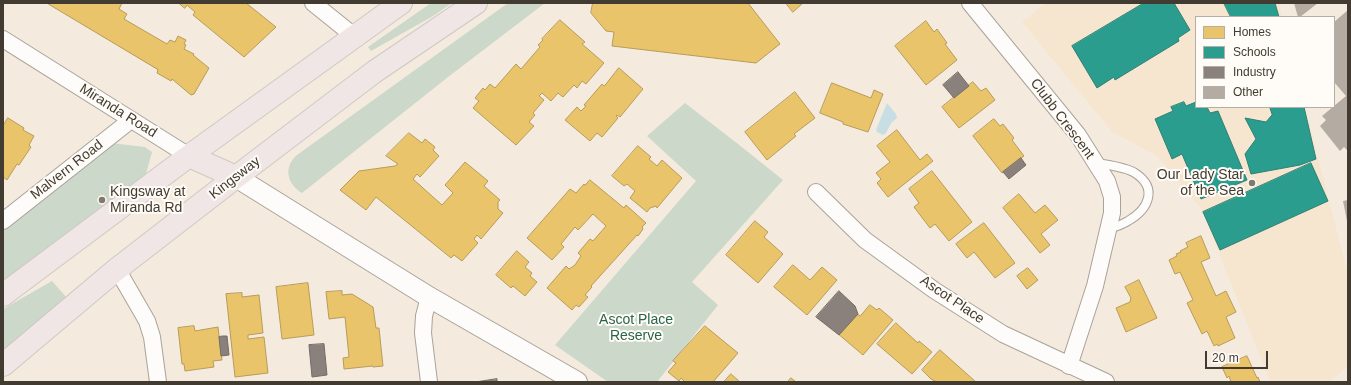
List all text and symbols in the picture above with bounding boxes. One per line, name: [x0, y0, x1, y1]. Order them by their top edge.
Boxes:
legend: [1195, 16, 1335, 108]
text: Homes: [1233, 25, 1271, 39]
text: Schools: [1233, 45, 1276, 59]
text: Industry: [1233, 65, 1276, 79]
street label: Clubb Crescent: [1026, 75, 1098, 163]
street label: Miranda Road: [76, 81, 160, 141]
text: Other: [1233, 85, 1263, 99]
street label: Malvern Road: [27, 137, 107, 203]
street label: Kingsway: [206, 153, 264, 203]
place label: Our Lady Star of the Sea: [1157, 167, 1244, 200]
marker: Our Lady Star of the Sea: [1247, 178, 1257, 188]
place label: Kingsway at Miranda Rd: [110, 184, 185, 216]
marker: Kingsway at Miranda Rd: [97, 195, 107, 205]
street label: Ascot Place: [917, 272, 987, 328]
park label: Ascot Place Reserve: [599, 312, 673, 344]
scale bar: [1207, 343, 1270, 369]
text: 20 m: [1212, 351, 1239, 365]

